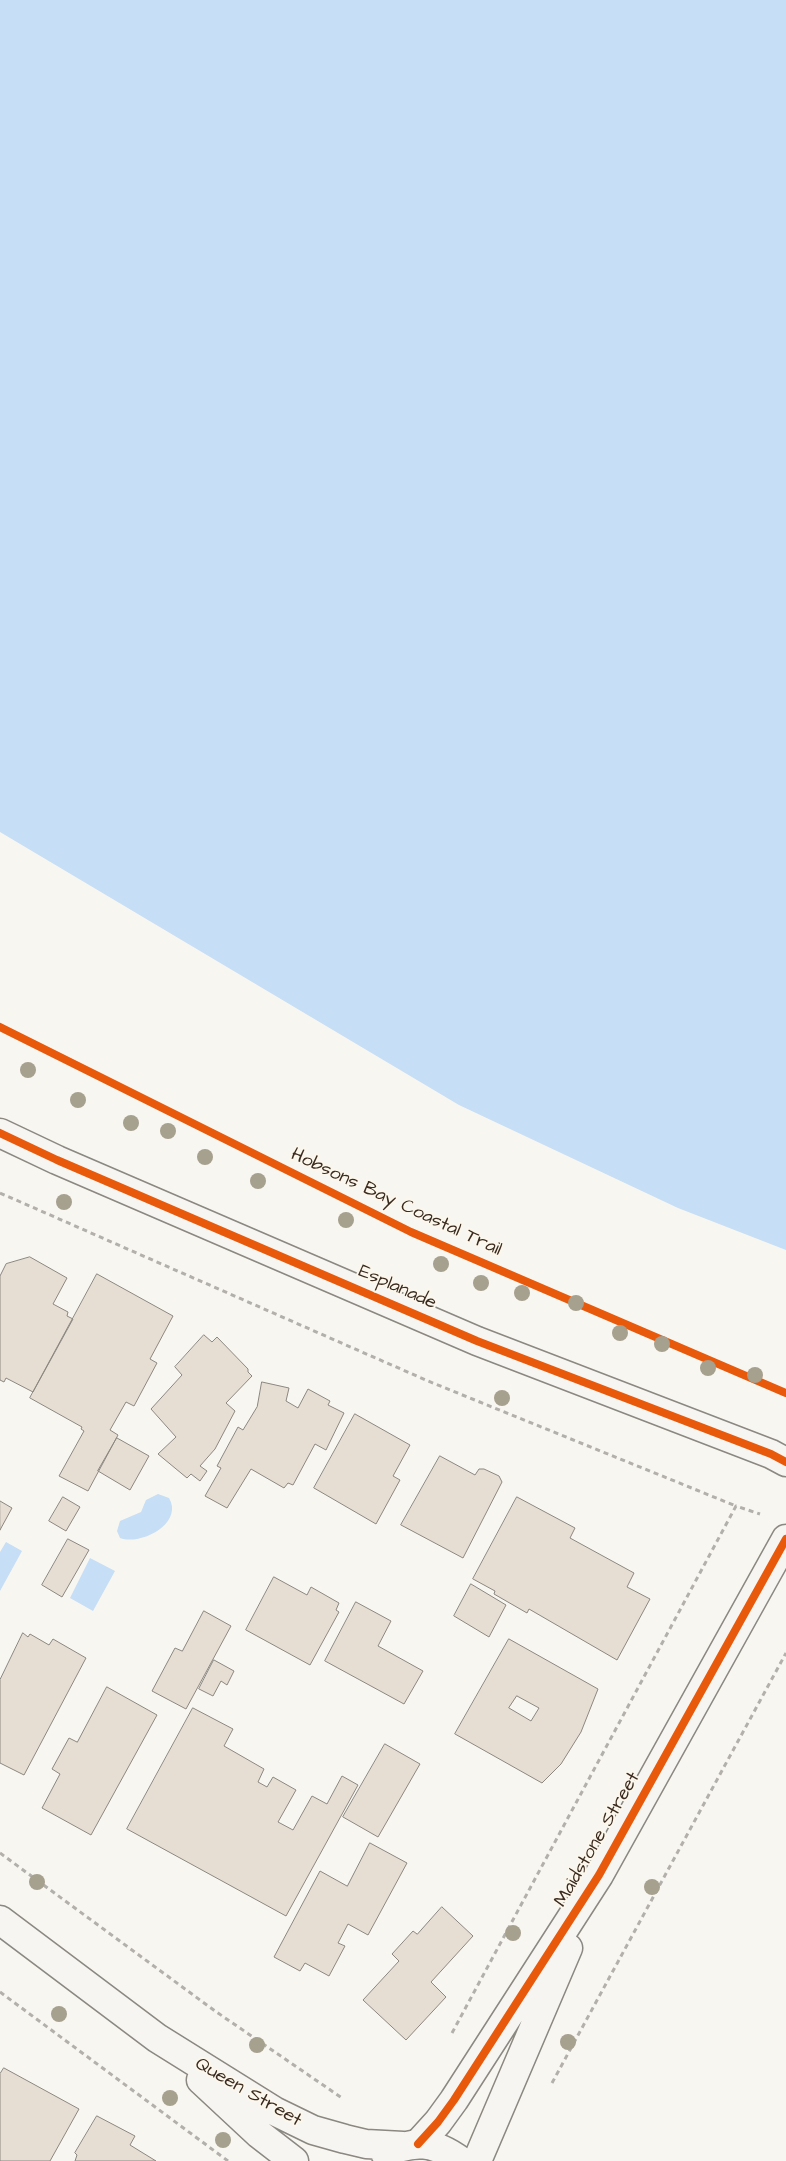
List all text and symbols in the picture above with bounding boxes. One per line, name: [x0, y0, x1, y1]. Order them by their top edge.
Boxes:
street label: Hobsons Bay Coastal Trail: [287, 1144, 505, 1262]
street label: Esplanade: [354, 1261, 440, 1315]
street label: Maidstone Street: [550, 1769, 646, 1911]
street label: Queen Street: [191, 2053, 305, 2133]

